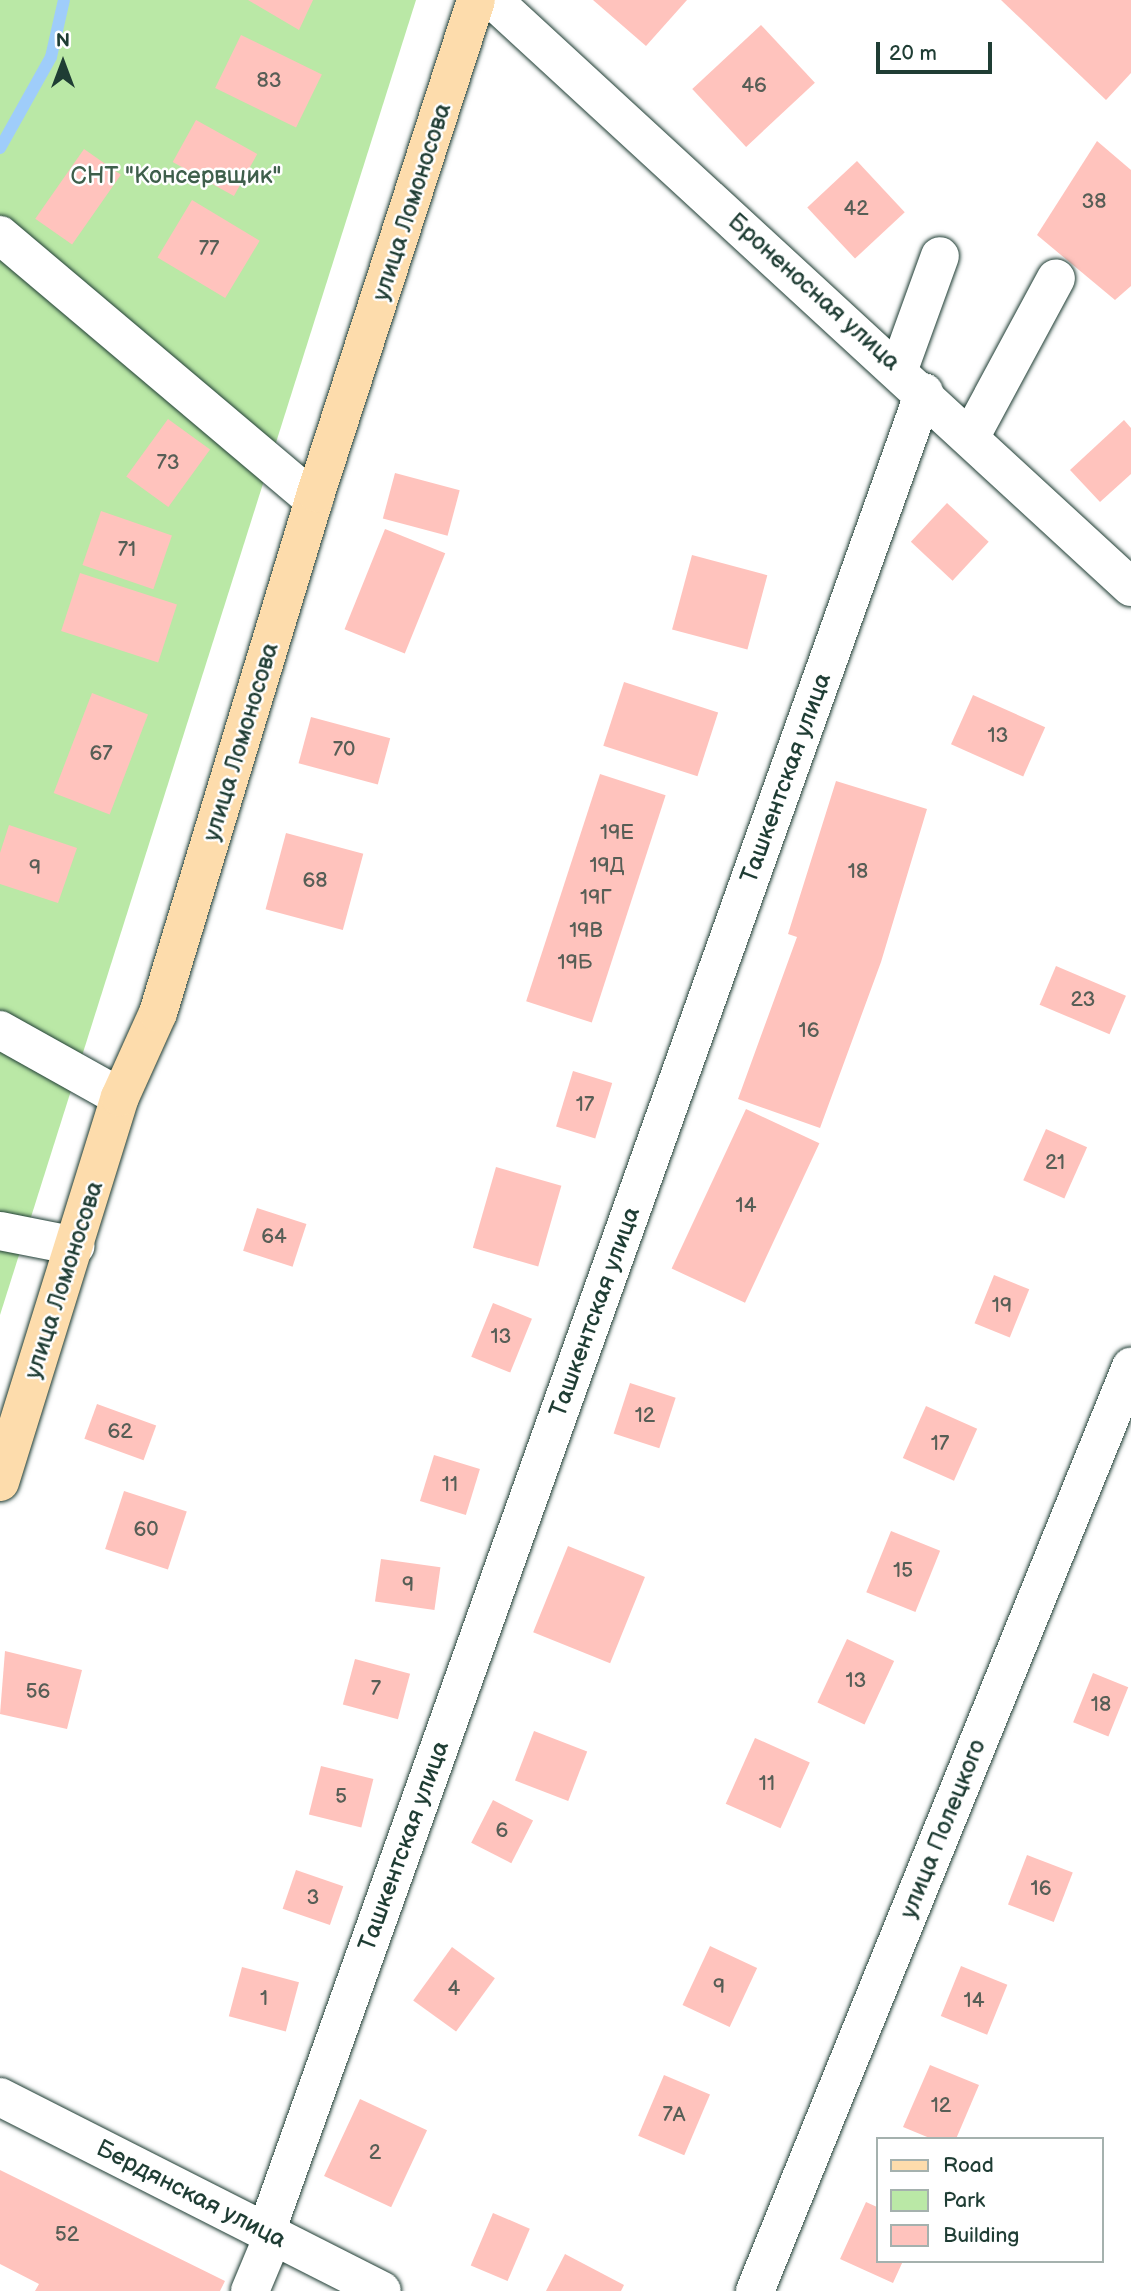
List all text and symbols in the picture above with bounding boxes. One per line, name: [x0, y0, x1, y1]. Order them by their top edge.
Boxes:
north arrow: [28, 28, 98, 98]
scale bar: [879, 28, 995, 72]
text: N: [56, 30, 70, 53]
text: 20 m: [889, 41, 937, 66]
house number: 83: [256, 68, 282, 94]
house number: 46: [741, 73, 767, 99]
street label: улица Ломоносова: [366, 100, 458, 304]
park label: СНТ "Консервщик": [70, 162, 282, 190]
house number: 38: [1081, 189, 1107, 215]
house number: 42: [843, 196, 869, 222]
street label: Броненосная улица: [722, 207, 906, 377]
house number: 77: [199, 236, 219, 262]
house number: 73: [156, 450, 180, 476]
house number: 71: [118, 537, 136, 563]
street label: улица Ломоносова: [197, 639, 285, 845]
street label: Ташкентская улица: [735, 669, 837, 887]
house number: 13: [987, 723, 1009, 749]
house number: 70: [333, 737, 355, 763]
house number: 67: [89, 741, 113, 767]
house number: 19Е: [600, 820, 634, 846]
house number: 19Д: [589, 853, 625, 879]
house number: 9: [29, 855, 41, 881]
house number: 18: [848, 859, 868, 885]
house number: 68: [302, 868, 328, 894]
house number: 19Г: [580, 885, 612, 911]
house number: 19В: [569, 918, 603, 944]
house number: 19Б: [558, 950, 592, 976]
house number: 23: [1071, 987, 1095, 1013]
house number: 16: [799, 1018, 819, 1044]
house number: 17: [576, 1092, 594, 1118]
house number: 21: [1045, 1150, 1065, 1176]
street label: улица Ломоносова: [18, 1178, 110, 1382]
house number: 14: [736, 1193, 756, 1219]
street label: Ташкентская улица: [544, 1203, 646, 1421]
house number: 64: [261, 1224, 287, 1250]
house number: 19: [992, 1293, 1012, 1319]
house number: 13: [490, 1324, 512, 1350]
house number: 12: [635, 1403, 655, 1429]
house number: 62: [107, 1419, 133, 1445]
house number: 17: [931, 1431, 949, 1457]
house number: 11: [442, 1472, 458, 1498]
house number: 60: [133, 1517, 159, 1543]
house number: 15: [893, 1558, 913, 1584]
house number: 9: [402, 1572, 414, 1598]
house number: 13: [845, 1668, 867, 1694]
house number: 7: [371, 1676, 381, 1702]
house number: 56: [26, 1679, 50, 1705]
house number: 18: [1091, 1692, 1111, 1718]
street label: улица Полецкого: [894, 1735, 992, 1923]
street label: Ташкентская улица: [353, 1737, 455, 1955]
house number: 11: [759, 1771, 775, 1797]
house number: 5: [335, 1784, 347, 1810]
house number: 6: [496, 1818, 508, 1844]
house number: 16: [1031, 1876, 1051, 1902]
house number: 3: [307, 1885, 319, 1911]
house number: 9: [713, 1974, 725, 2000]
house number: 4: [448, 1976, 460, 2002]
house number: 1: [260, 1986, 268, 2012]
house number: 14: [964, 1988, 984, 2014]
house number: 12: [931, 2093, 951, 2119]
house number: 7А: [662, 2102, 686, 2128]
street label: Бердянская улица: [91, 2134, 291, 2254]
legend: [876, 2137, 1103, 2263]
house number: 2: [369, 2140, 381, 2166]
text: Road: [943, 2153, 994, 2178]
text: Park: [943, 2188, 985, 2213]
house number: 52: [55, 2222, 79, 2248]
text: Building: [943, 2223, 1019, 2248]

